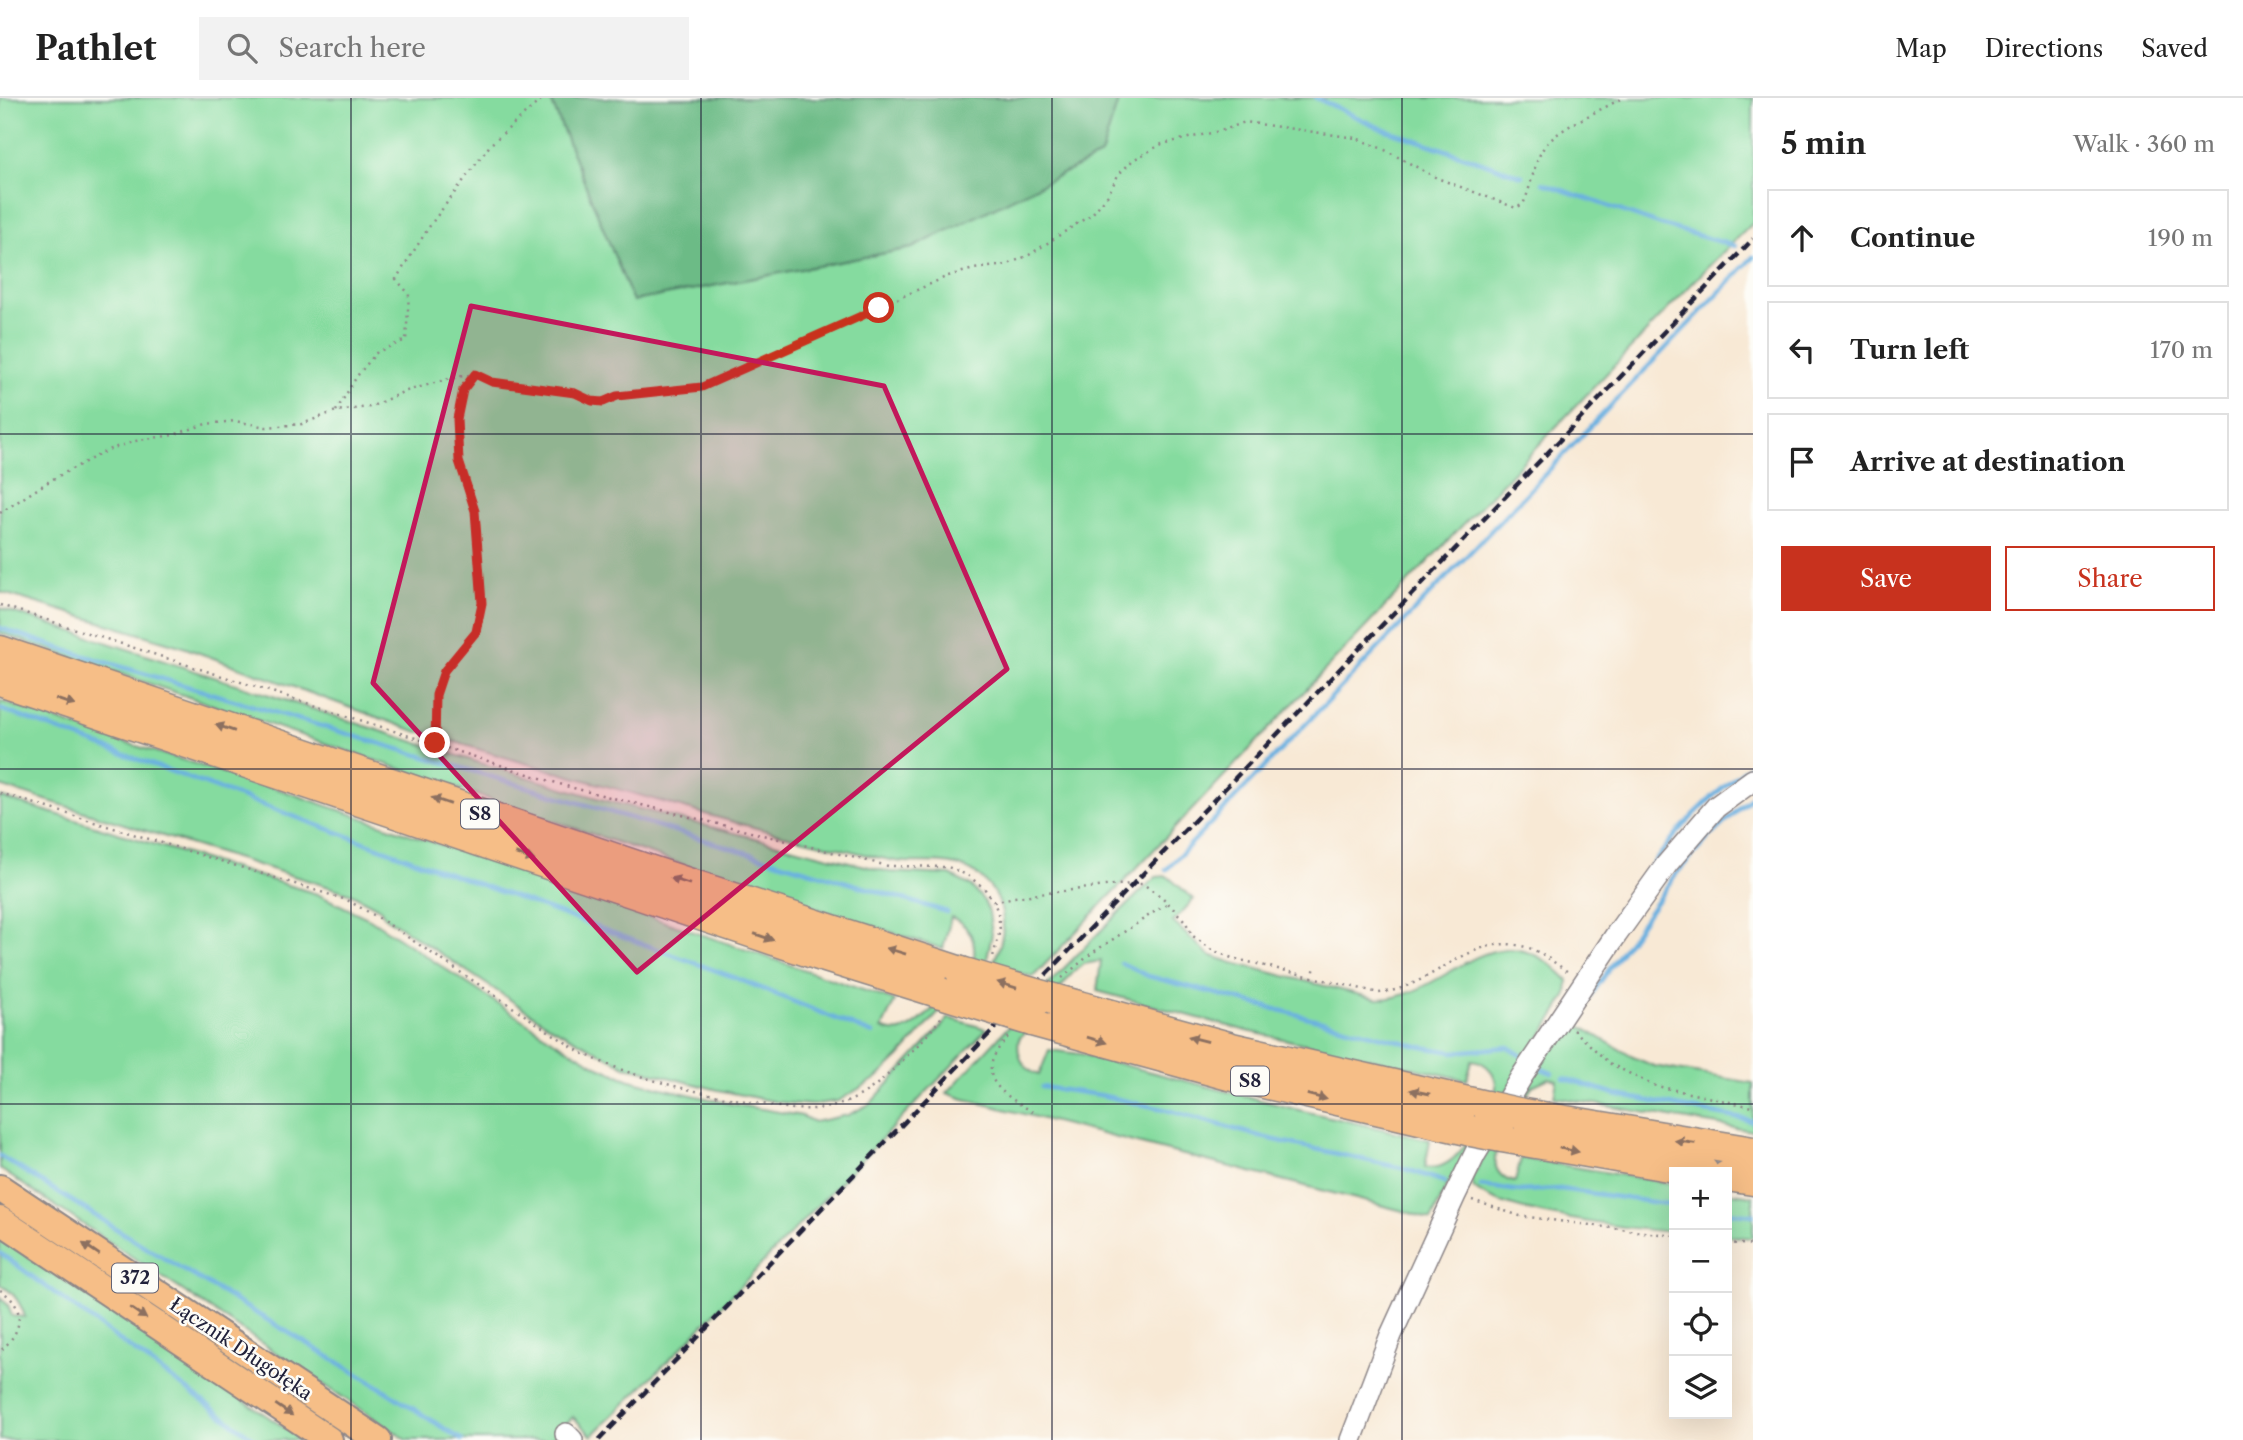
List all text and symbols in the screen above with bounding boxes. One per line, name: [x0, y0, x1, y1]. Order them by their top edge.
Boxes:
search box: [199, 17, 689, 80]
text: Pathlet: [35, 28, 157, 69]
icon: search: [223, 29, 261, 67]
text: Search here: [279, 32, 426, 64]
text: Map: [1895, 34, 1947, 63]
text: Directions: [1985, 34, 2103, 63]
text: Saved: [2141, 34, 2208, 63]
text: 5 min: [1781, 125, 1866, 162]
text: Walk · 360 m: [2073, 130, 2215, 158]
icon: ahead: [1783, 219, 1821, 257]
text: Continue: [1850, 222, 1975, 254]
text: 190 m: [2148, 224, 2213, 252]
route start: [863, 292, 894, 323]
icon: left: [1783, 331, 1821, 369]
text: Turn left: [1850, 334, 1969, 366]
text: 170 m: [2150, 336, 2213, 364]
icon: arrive: [1783, 443, 1821, 481]
text: Arrive at destination: [1850, 446, 2125, 478]
button: Save: [1781, 546, 1991, 611]
button: Share: [2005, 546, 2215, 611]
one-way arrow: [54, 697, 75, 708]
one-way arrow: [215, 722, 236, 733]
route end: [419, 727, 450, 758]
one-way arrow: [430, 795, 451, 805]
road number: S8: [461, 800, 499, 828]
one-way arrow: [515, 852, 536, 863]
one-way arrow: [669, 875, 690, 886]
one-way arrow: [754, 932, 775, 943]
one-way arrow: [885, 946, 906, 956]
one-way arrow: [997, 980, 1018, 990]
one-way arrow: [1187, 1033, 1209, 1044]
one-way arrow: [1087, 1035, 1108, 1045]
road number: S8: [1231, 1066, 1269, 1096]
one-way arrow: [1409, 1086, 1431, 1097]
one-way arrow: [1306, 1092, 1328, 1103]
one-way arrow: [1674, 1136, 1696, 1147]
one-way arrow: [1558, 1144, 1580, 1155]
map controls: [1669, 1167, 1732, 1419]
button: +: [1669, 1167, 1732, 1230]
button: −: [1669, 1230, 1732, 1293]
one-way arrow: [82, 1243, 101, 1256]
road number: 372: [112, 1264, 158, 1293]
street label: Łącznik Długołęka: [165, 1293, 317, 1405]
button: locate: [1669, 1293, 1732, 1356]
one-way arrow: [129, 1306, 148, 1319]
button: layers: [1669, 1356, 1732, 1419]
one-way arrow: [274, 1403, 294, 1416]

